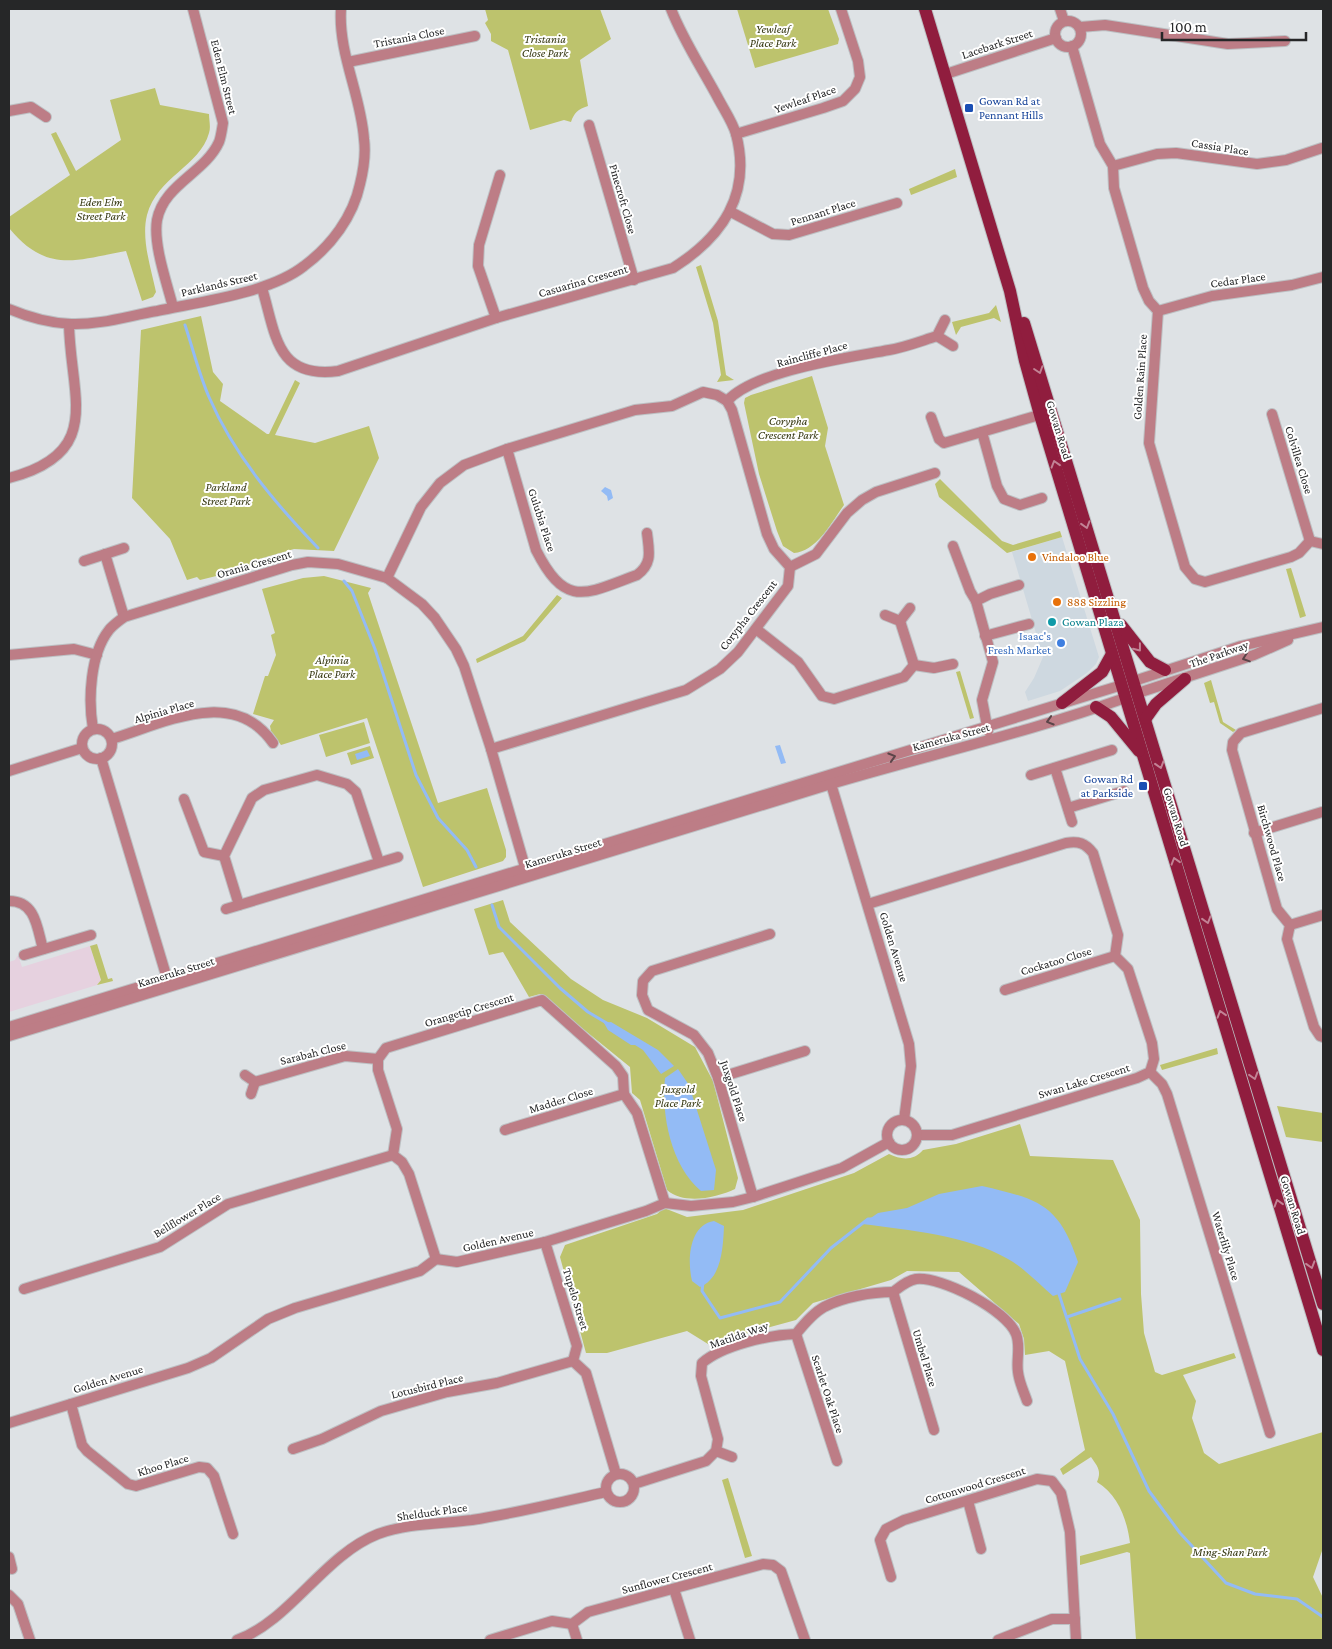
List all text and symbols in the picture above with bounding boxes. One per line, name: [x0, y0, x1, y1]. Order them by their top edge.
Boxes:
scale bar: [1162, 10, 1306, 42]
text: 100 m: [1170, 19, 1207, 35]
park label: Yewleaf Place Park: [750, 22, 797, 50]
street label: Tristania Close: [372, 23, 446, 51]
street label: Lacebark Street: [960, 26, 1035, 62]
park label: Tristania Close Park: [522, 32, 569, 60]
street label: Eden Elm Street: [208, 38, 240, 117]
street label: Yewleaf Place: [772, 82, 838, 116]
place label: Gowan Rd at Pennant Hills: [979, 94, 1043, 122]
marker: Gowan Rd at Pennant Hills: [963, 102, 975, 114]
street label: Cassia Place: [1190, 136, 1250, 158]
street label: Pinecroft Close: [606, 163, 640, 235]
park label: Eden Elm Street Park: [77, 195, 126, 223]
street label: Pennant Place: [789, 195, 857, 229]
street label: Casuarina Crescent: [537, 261, 630, 300]
street label: Parklands Street: [179, 268, 260, 300]
street label: Cedar Place: [1209, 269, 1267, 291]
street label: Golden Rain Place: [1130, 334, 1150, 420]
street label: Raincliffe Place: [775, 338, 849, 370]
one-way arrow: [1033, 365, 1043, 374]
street label: Gowan Road: [1043, 399, 1075, 462]
park label: Corypha Crescent Park: [758, 414, 819, 442]
street label: Colvillea Close: [1282, 424, 1316, 496]
one-way arrow: [1051, 460, 1061, 469]
park label: Parkland Street Park: [202, 480, 251, 508]
street label: Gulubia Place: [525, 487, 559, 553]
one-way arrow: [1081, 521, 1091, 529]
street label: Orania Crescent: [215, 546, 294, 581]
place label: Vindaloo Blue: [1042, 550, 1109, 564]
marker: Vindaloo Blue: [1026, 551, 1038, 563]
street label: Corypha Crescent: [716, 576, 780, 653]
place label: 888 Sizzling: [1067, 595, 1126, 609]
marker: 888 Sizzling: [1051, 596, 1063, 608]
place label: Gowan Plaza: [1062, 615, 1124, 629]
marker: Gowan Plaza: [1046, 616, 1058, 628]
place label: Isaac's Fresh Market: [988, 629, 1052, 657]
marker: Isaac's Fresh Market: [1055, 637, 1067, 649]
street label: The Parkway: [1188, 637, 1251, 671]
one-way arrow: [1133, 642, 1141, 651]
one-way arrow: [1242, 652, 1251, 662]
park label: Alpinia Place Park: [309, 653, 356, 681]
street label: Alpinia Place: [132, 696, 196, 726]
one-way arrow: [1046, 715, 1054, 725]
street label: Kameruka Street: [911, 720, 992, 754]
one-way arrow: [887, 752, 896, 762]
one-way arrow: [1155, 760, 1165, 768]
place label: Gowan Rd at Parkside: [1081, 772, 1134, 800]
marker: Gowan Rd at Parkside: [1137, 780, 1149, 792]
street label: Gowan Road: [1160, 786, 1192, 849]
street label: Birchwood Place: [1254, 803, 1290, 883]
street label: Kameruka Street: [523, 834, 604, 871]
one-way arrow: [1171, 857, 1181, 865]
street label: Golden Avenue: [877, 910, 911, 984]
one-way arrow: [1202, 916, 1212, 924]
street label: Cockatoo Close: [1019, 944, 1093, 978]
street label: Kameruka Street: [136, 953, 217, 990]
street label: Orangetip Crescent: [423, 989, 516, 1030]
one-way arrow: [1217, 1010, 1227, 1018]
street label: Sarabah Close: [279, 1038, 347, 1068]
street label: Juxgold Place: [717, 1058, 751, 1123]
street label: Swan Lake Crescent: [1037, 1060, 1132, 1102]
one-way arrow: [1249, 1071, 1259, 1079]
park label: Juxgold Place Park: [655, 1082, 702, 1110]
street label: Madder Close: [527, 1084, 595, 1116]
street label: Gowan Road: [1277, 1174, 1309, 1237]
street label: Bellflower Place: [151, 1189, 223, 1241]
one-way arrow: [1274, 1199, 1284, 1207]
street label: Waterlily Place: [1209, 1210, 1243, 1282]
street label: Golden Avenue: [461, 1225, 535, 1255]
one-way arrow: [1306, 1260, 1316, 1268]
street label: Tupelo Street: [560, 1266, 592, 1333]
street label: Matilda Way: [708, 1318, 771, 1352]
street label: Umbel Place: [910, 1328, 940, 1388]
street label: Scarlet Oak Place: [809, 1353, 847, 1435]
street label: Golden Avenue: [71, 1362, 145, 1396]
street label: Lotusbird Place: [390, 1370, 464, 1402]
street label: Khoo Place: [136, 1451, 190, 1479]
street label: Cottonwood Crescent: [923, 1463, 1028, 1507]
street label: Shelduck Place: [396, 1500, 468, 1524]
park label: Ming-Shan Park: [1191, 1545, 1268, 1559]
street label: Sunflower Crescent: [620, 1559, 715, 1597]

